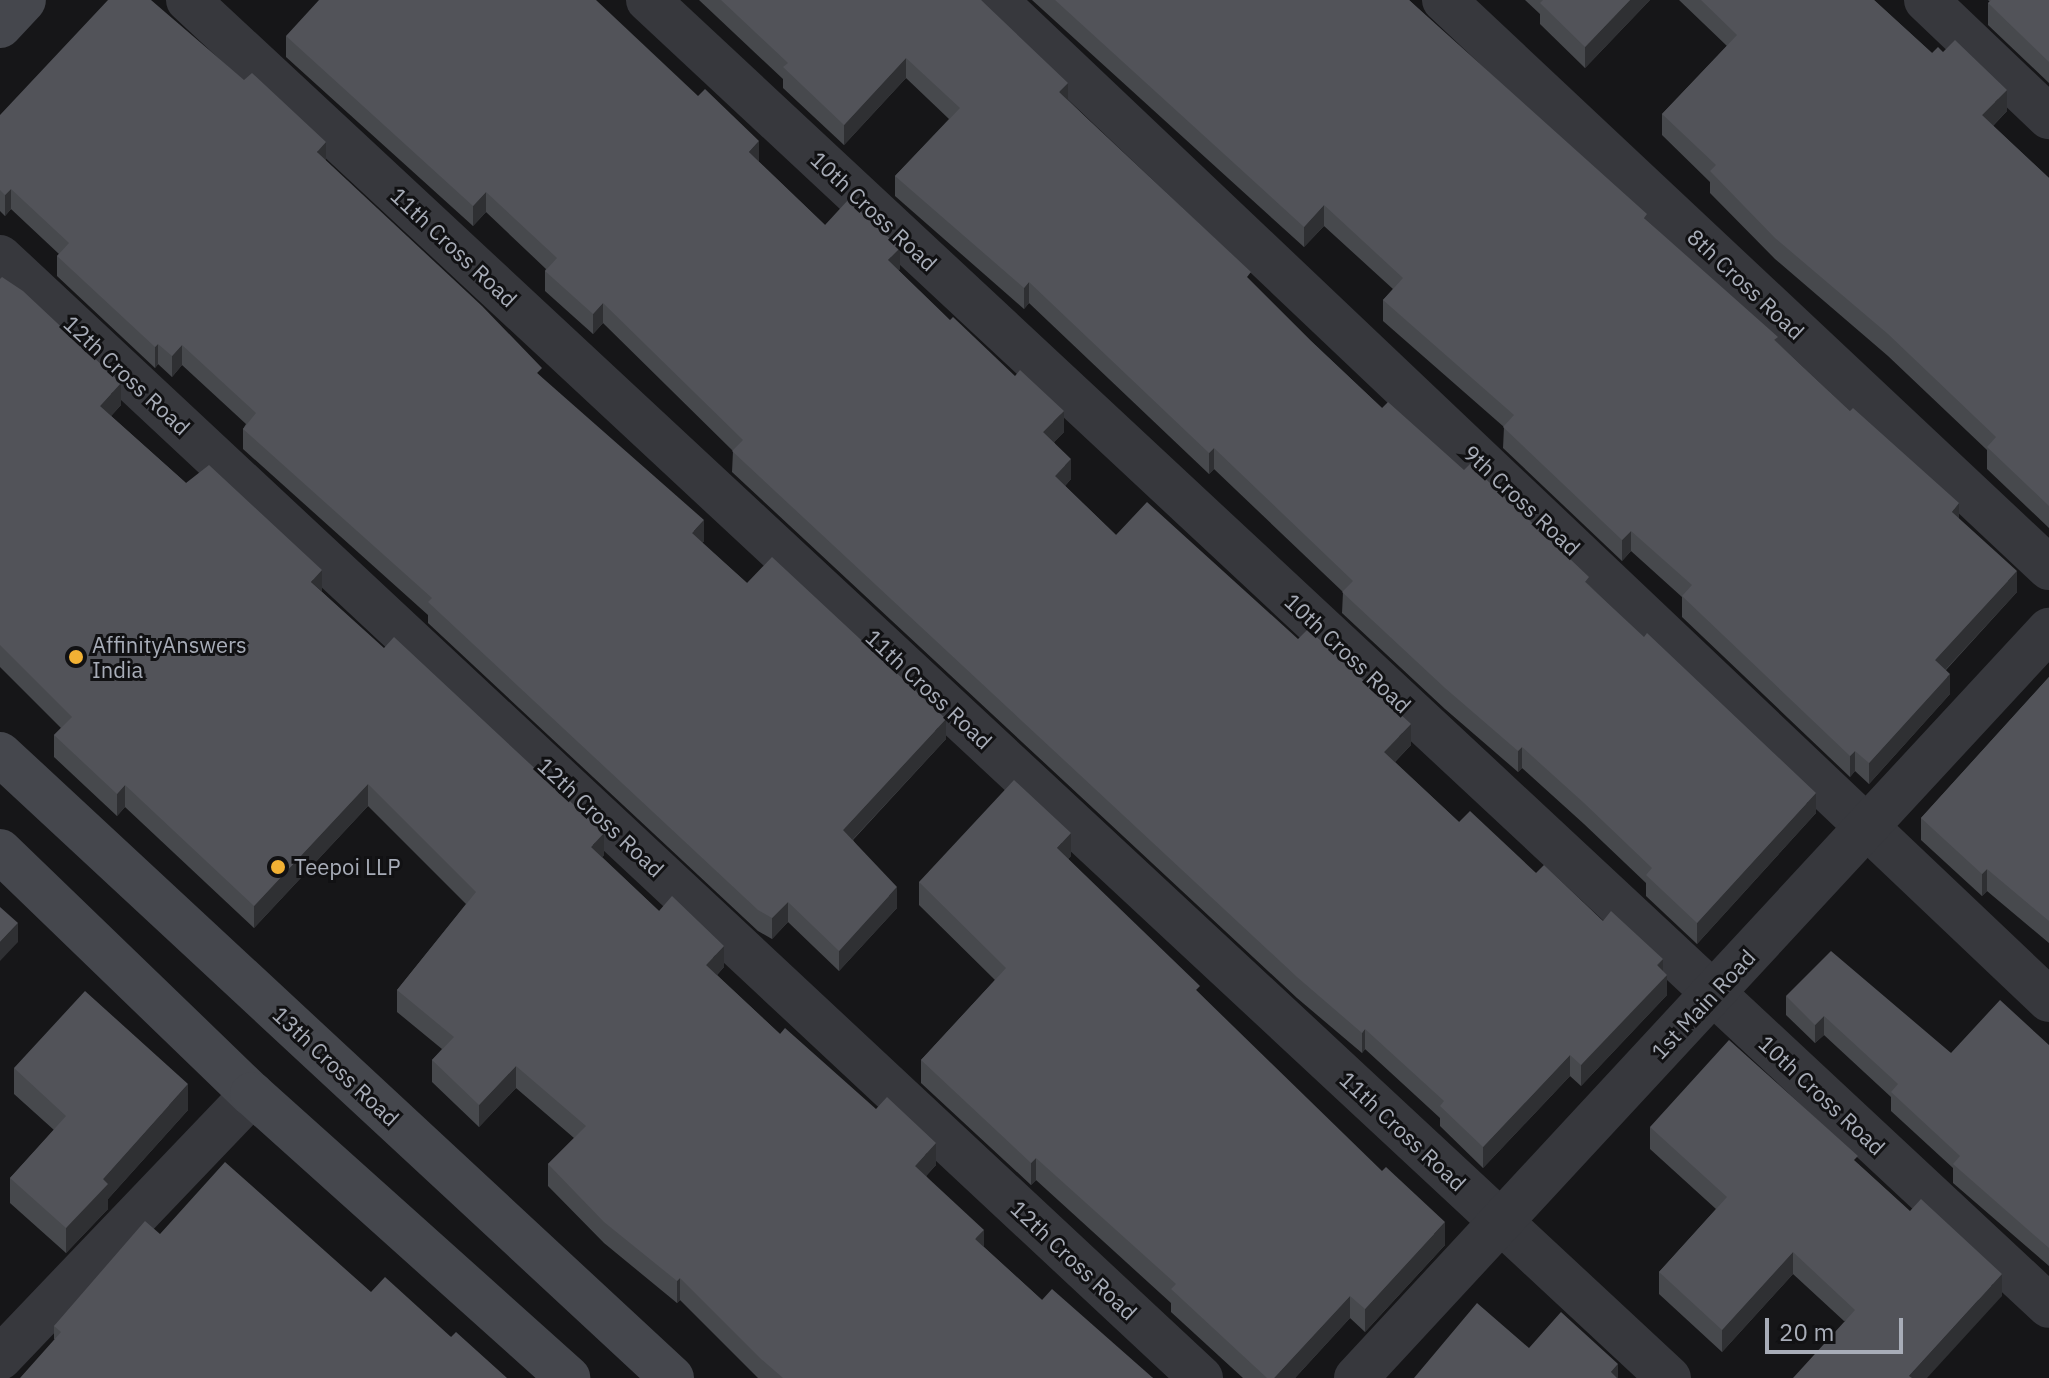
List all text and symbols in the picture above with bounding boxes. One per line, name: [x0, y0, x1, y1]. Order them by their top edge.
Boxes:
street label: 10th Cross Road: [805, 146, 943, 276]
street label: 11th Cross Road: [385, 182, 523, 312]
street label: 8th Cross Road: [1682, 223, 1810, 345]
street label: 12th Cross Road: [58, 310, 196, 440]
street label: 9th Cross Road: [1458, 439, 1586, 561]
street label: 10th Cross Road: [1279, 588, 1417, 718]
street label: 11th Cross Road: [860, 624, 998, 754]
place label: AffinityAnswers India: [92, 631, 247, 682]
marker: AffinityAnswers India: [67, 648, 85, 666]
street label: 12th Cross Road: [532, 752, 670, 882]
place label: Teepoi LLP: [294, 854, 400, 880]
marker: Teepoi LLP: [269, 858, 287, 876]
street label: 1st Main Road: [1646, 944, 1760, 1064]
street label: 13th Cross Road: [267, 1001, 405, 1131]
street label: 10th Cross Road: [1753, 1030, 1891, 1160]
street label: 11th Cross Road: [1334, 1066, 1472, 1196]
street label: 12th Cross Road: [1005, 1195, 1143, 1325]
scale bar: [1769, 1302, 1907, 1352]
text: 20 m: [1779, 1316, 1834, 1348]

